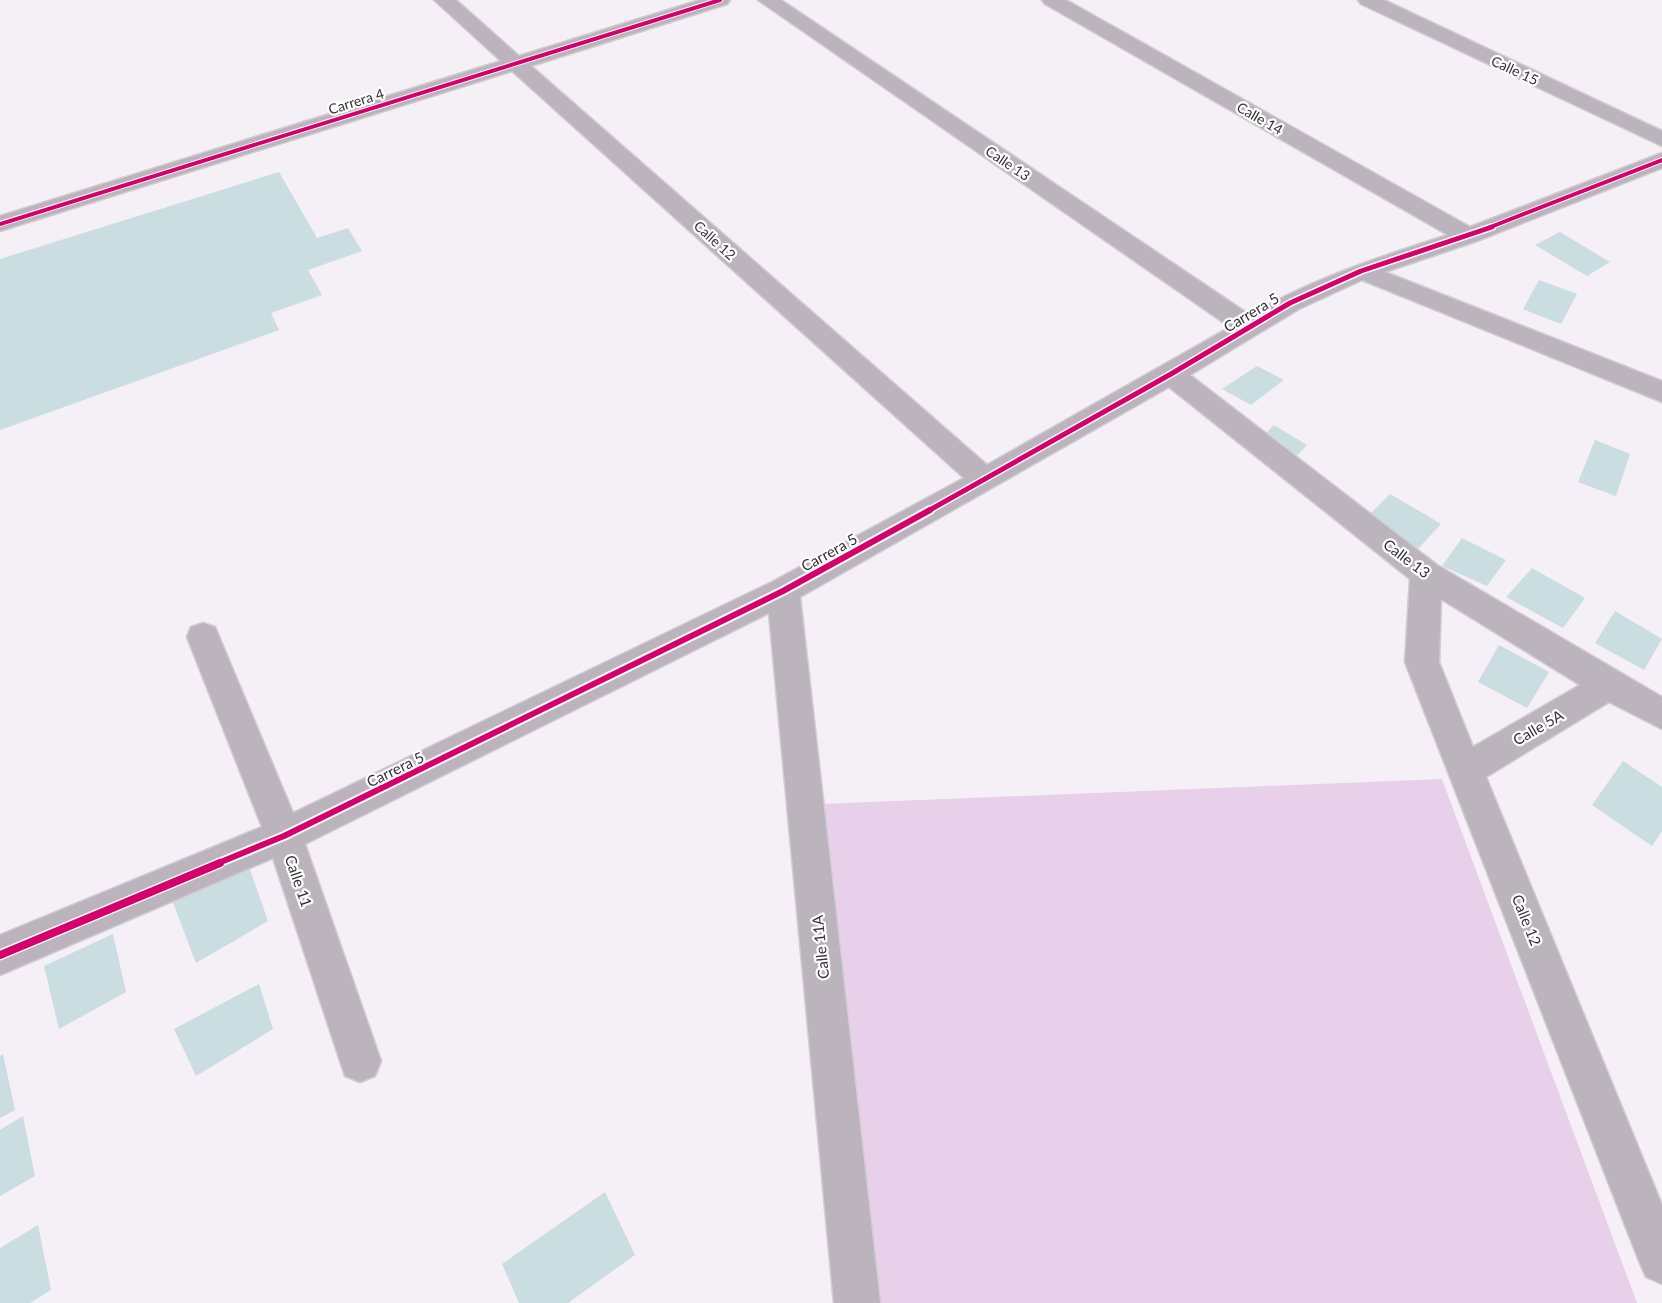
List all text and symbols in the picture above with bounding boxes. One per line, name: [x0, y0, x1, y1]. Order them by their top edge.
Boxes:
street label: Calle 15: [1489, 52, 1541, 88]
street label: Carrera 4: [326, 84, 386, 118]
street label: Calle 14: [1234, 98, 1286, 138]
street label: Calle 13: [982, 142, 1034, 184]
street label: Calle 12: [691, 217, 739, 263]
street label: Carrera 5: [1220, 288, 1282, 336]
street label: Carrera 5: [798, 529, 860, 575]
street label: Calle 13: [1380, 535, 1434, 581]
street label: Calle 5A: [1510, 705, 1567, 749]
street label: Carrera 5: [363, 747, 427, 791]
street label: Calle 11: [282, 853, 316, 909]
street label: Calle 12: [1509, 892, 1545, 948]
street label: Calle 11A: [808, 913, 832, 980]

